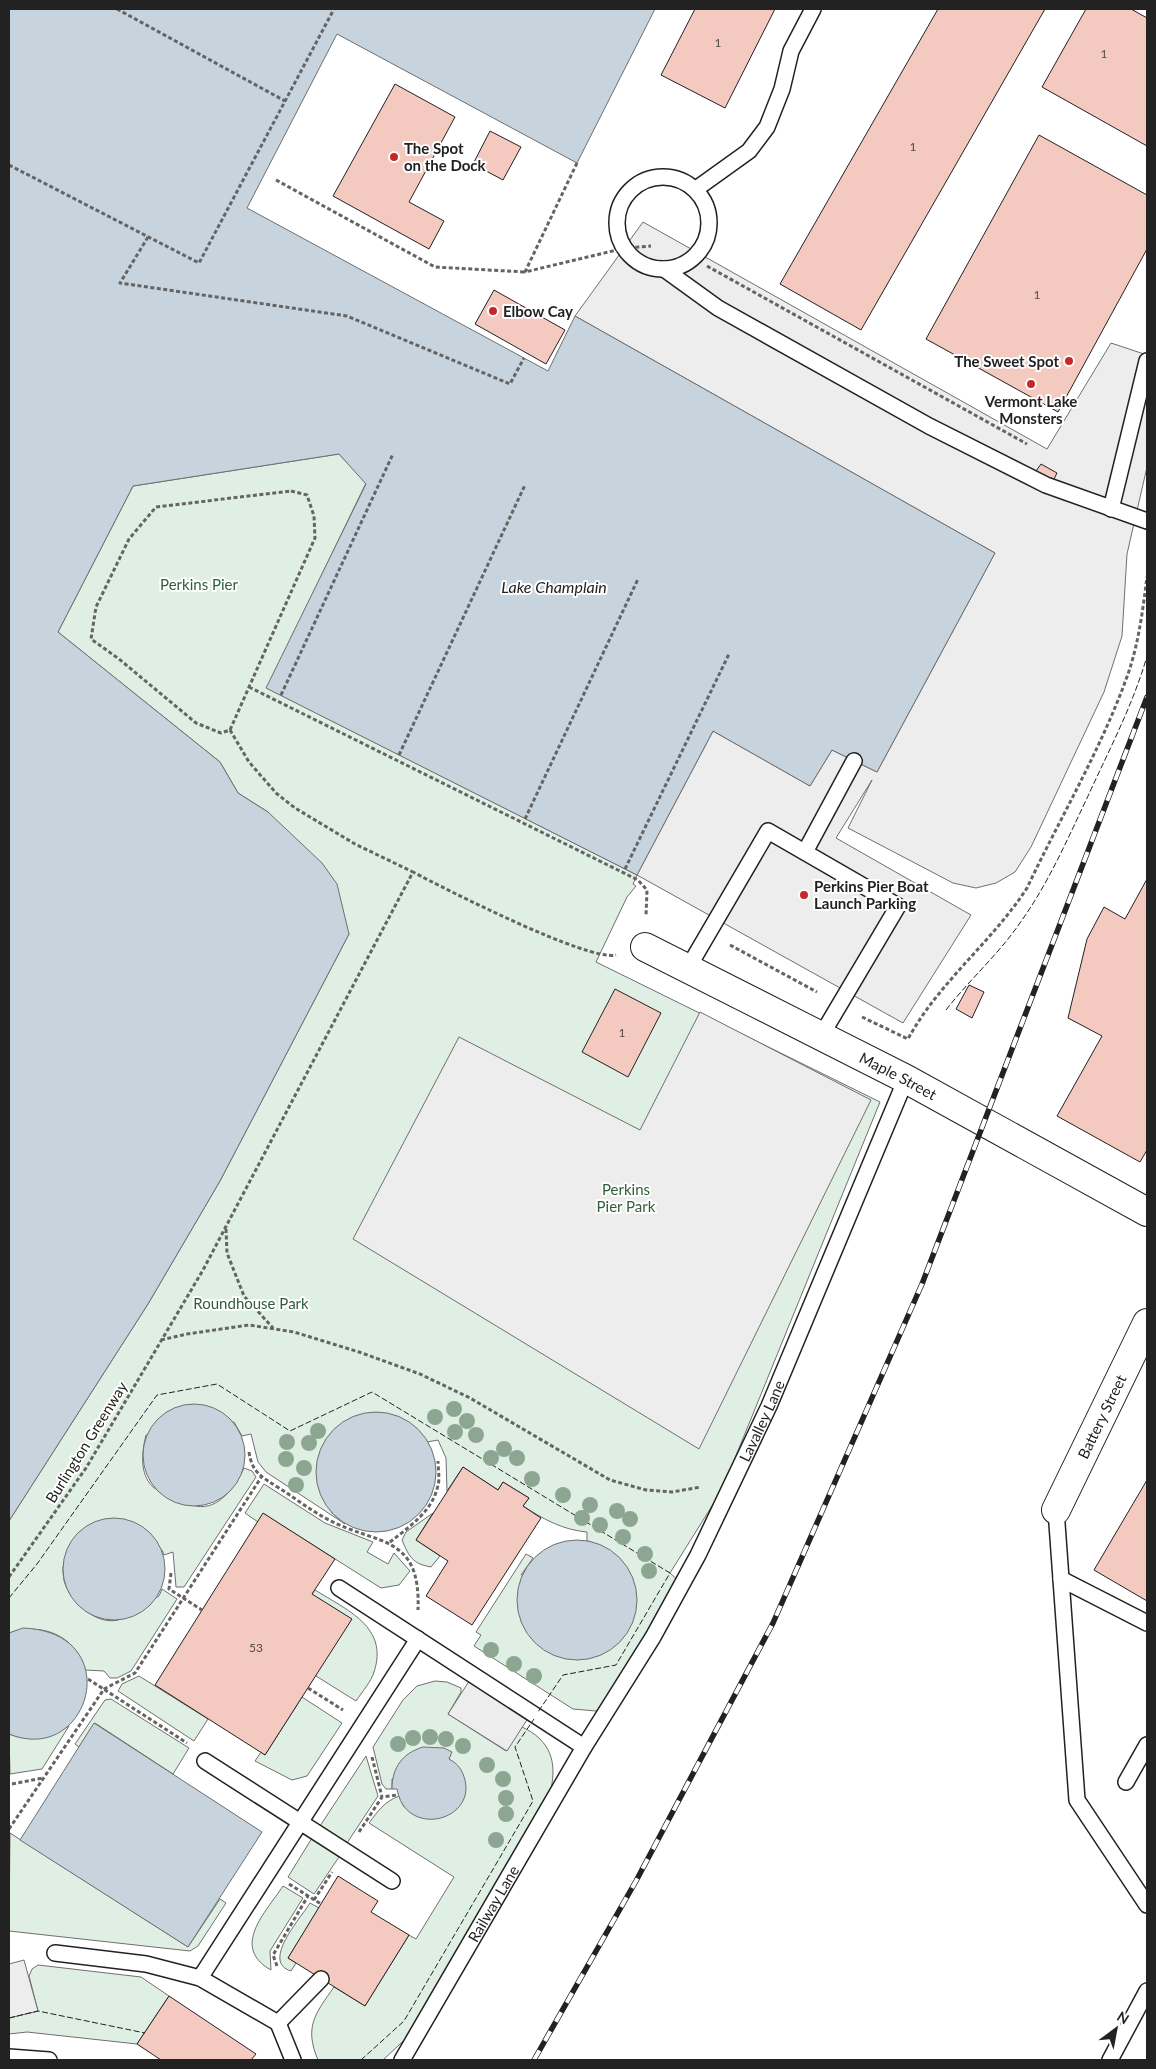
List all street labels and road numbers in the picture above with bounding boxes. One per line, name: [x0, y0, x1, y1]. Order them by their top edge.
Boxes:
street label: Maple Street: [857, 1048, 940, 1103]
street label: Battery Street: [1073, 1371, 1130, 1461]
street label: Lavalley Lane: [735, 1377, 788, 1464]
street label: Burlington Greenway: [41, 1378, 131, 1506]
street label: Railway Lane: [464, 1862, 522, 1945]

